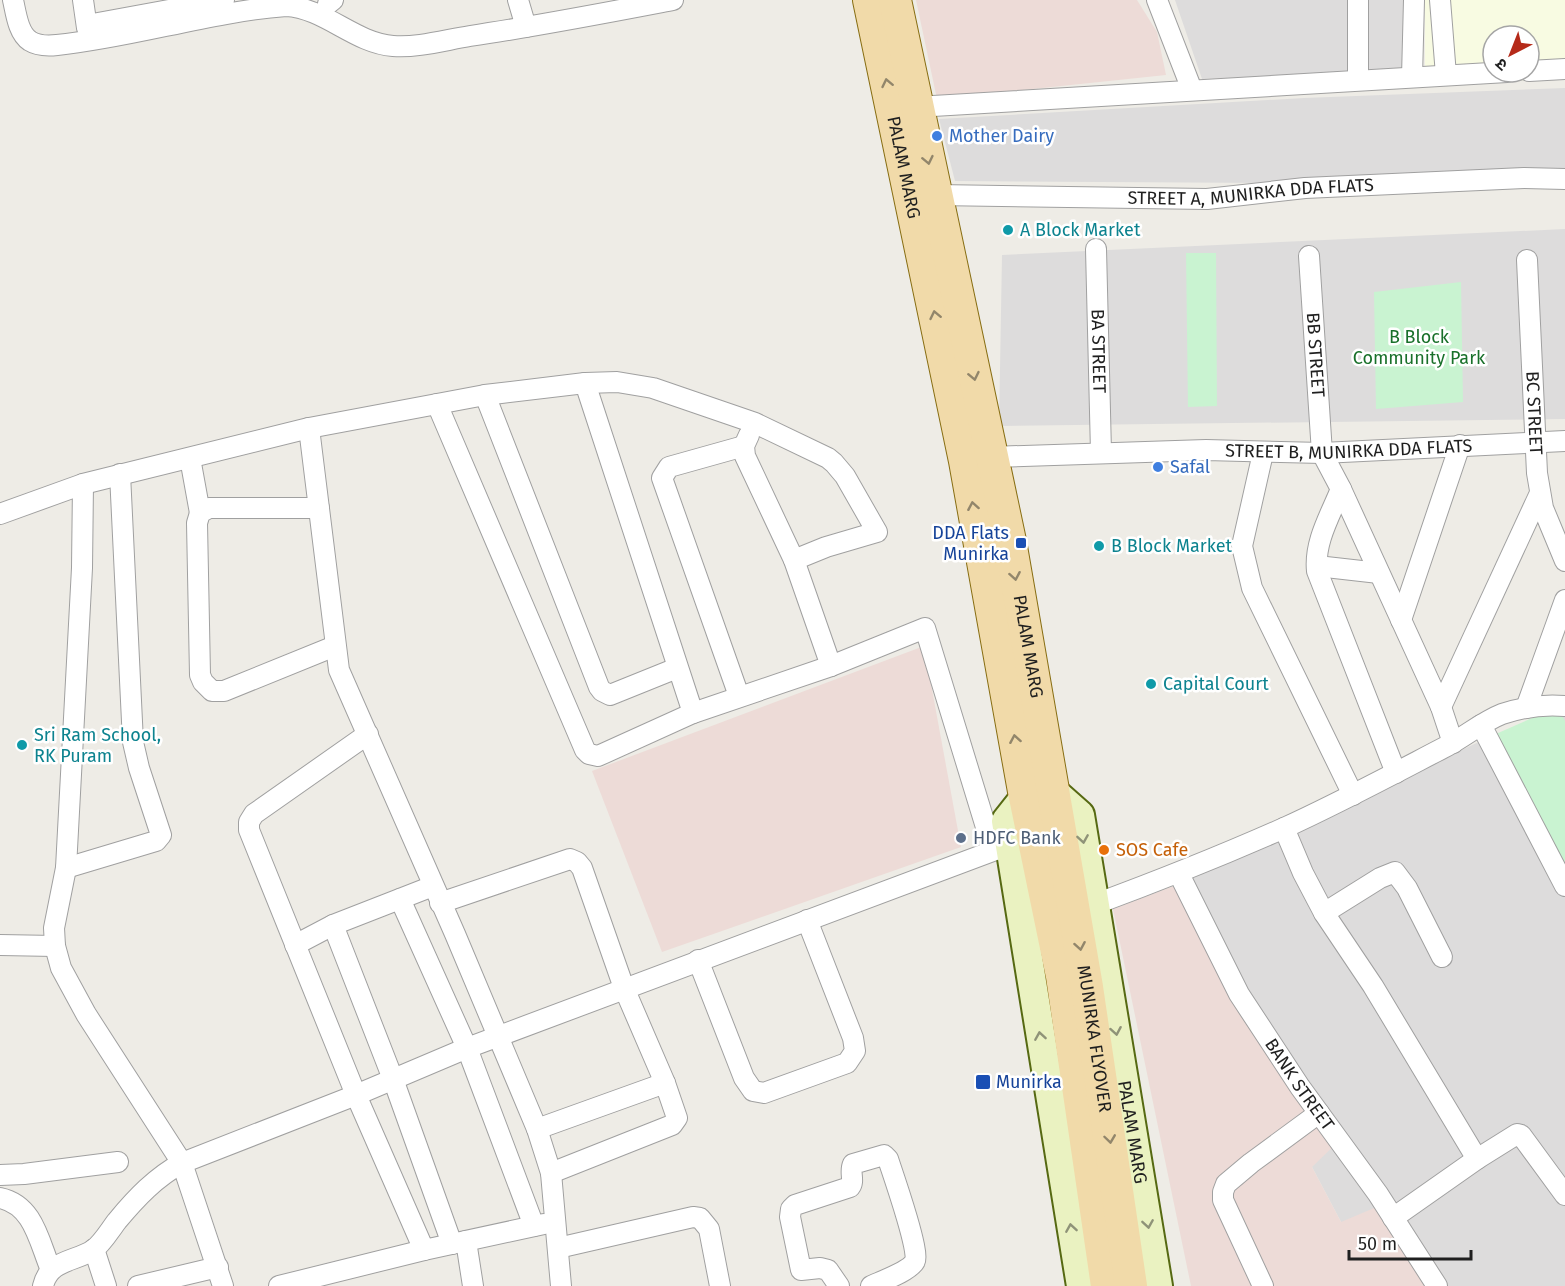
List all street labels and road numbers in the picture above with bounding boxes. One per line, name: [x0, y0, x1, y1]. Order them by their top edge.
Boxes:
street label: PALAM MARG: [882, 114, 925, 221]
street label: STREET A, MUNIRKA DDA FLATS: [1127, 174, 1374, 210]
street label: BA STREET: [1086, 309, 1111, 394]
street label: BB STREET: [1302, 312, 1329, 399]
street label: BC STREET: [1521, 370, 1547, 456]
street label: STREET B, MUNIRKA DDA FLATS: [1225, 435, 1473, 464]
street label: PALAM MARG: [1008, 593, 1048, 700]
street label: MUNIRKA FLYOVER: [1072, 963, 1116, 1114]
street label: BANK STREET: [1260, 1034, 1339, 1135]
street label: PALAM MARG: [1113, 1079, 1152, 1185]

